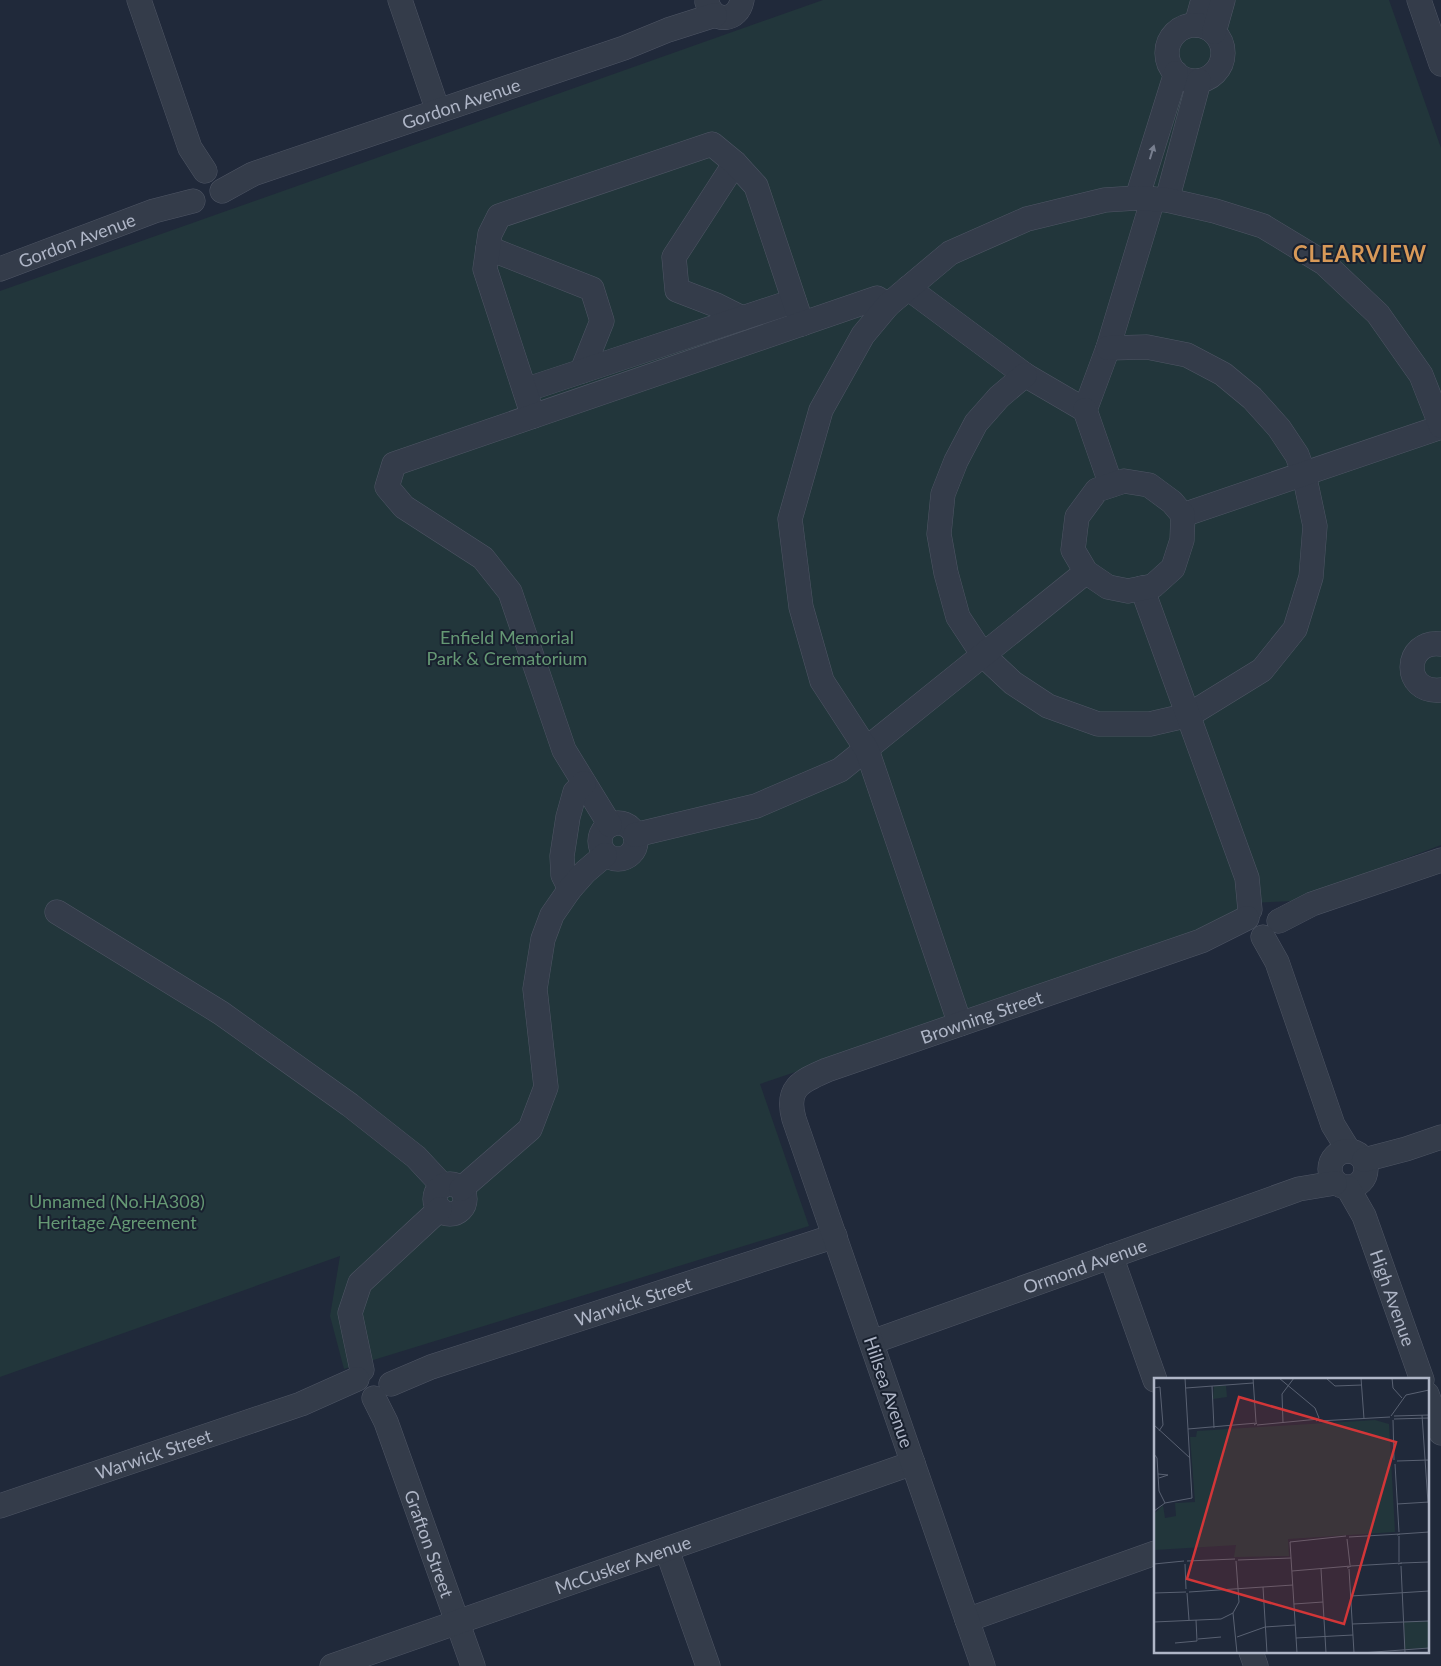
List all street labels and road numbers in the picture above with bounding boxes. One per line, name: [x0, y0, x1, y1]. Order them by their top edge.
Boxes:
street label: Gordon Avenue: [399, 73, 523, 134]
street label: Gordon Avenue: [15, 208, 138, 272]
street label: Browning Street: [917, 985, 1046, 1048]
street label: Ormond Avenue: [1020, 1234, 1149, 1298]
street label: High Avenue: [1366, 1247, 1420, 1349]
street label: Warwick Street: [572, 1272, 695, 1331]
street label: Hillsea Avenue: [860, 1333, 918, 1451]
street label: Warwick Street: [92, 1424, 215, 1484]
street label: Grafton Street: [400, 1487, 459, 1601]
street label: McCusker Avenue: [552, 1531, 694, 1598]

